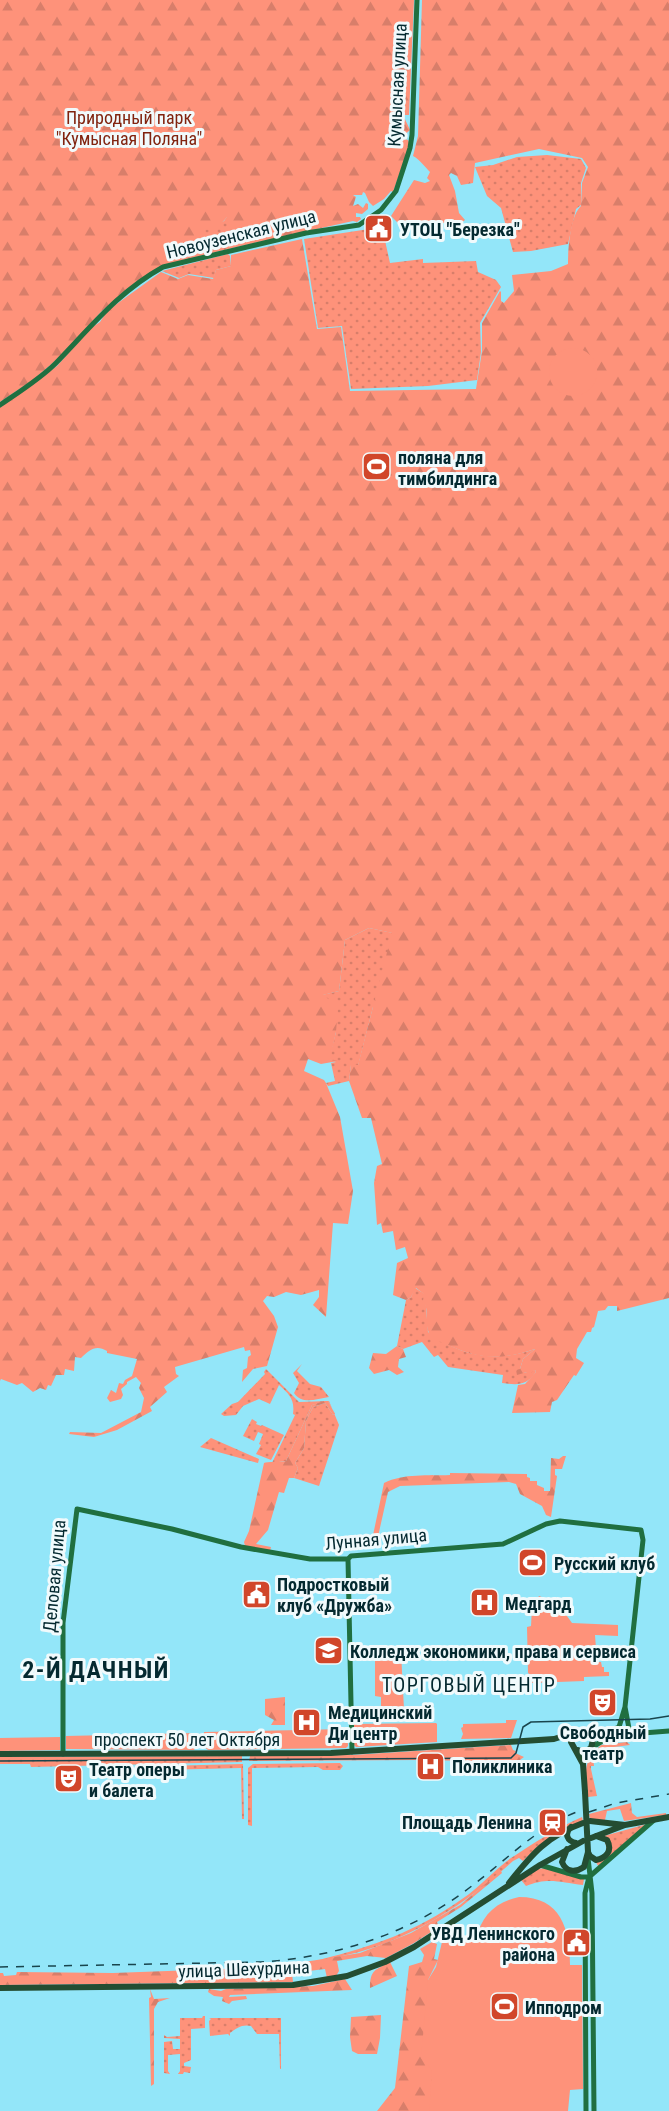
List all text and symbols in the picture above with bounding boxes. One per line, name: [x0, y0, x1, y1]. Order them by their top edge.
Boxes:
street label: Кумысная улица: [383, 23, 411, 147]
park label: Природный парк "Кумысная Поляна": [56, 107, 202, 149]
street label: Новоузенская улица: [164, 205, 318, 263]
public building icon: УТОЦ "Березка": [363, 213, 395, 245]
place label: УТОЦ "Березка": [400, 219, 520, 240]
place label: поляна для тимбилдинга: [398, 447, 497, 489]
sports icon: поляна для тимбилдинга: [361, 451, 393, 483]
street label: Деловая улица: [39, 1519, 69, 1633]
street label: Лунная улица: [324, 1524, 428, 1554]
sports icon: Русский клуб: [517, 1547, 549, 1579]
place label: Русский клуб: [554, 1553, 655, 1574]
place label: Подростковый клуб «Дружба»: [277, 1574, 392, 1616]
public building icon: Подростковый клуб «Дружба»: [240, 1578, 272, 1610]
hospital icon: Медгард: [468, 1587, 500, 1619]
place label: Медгард: [505, 1593, 571, 1614]
school or university icon: Колледж экономики, права и сервиса: [313, 1635, 345, 1667]
place label: Колледж экономики, права и сервиса: [350, 1641, 636, 1662]
district label: 2-Й ДАЧНЫЙ: [22, 1656, 170, 1684]
district label: ТОРГОВЫЙ ЦЕНТР: [382, 1673, 556, 1697]
theatre icon: Свободный театр: [587, 1687, 619, 1719]
place label: Медицинский Ди центр: [328, 1702, 432, 1744]
hospital icon: Медицинский Ди центр: [291, 1706, 323, 1738]
place label: Свободный театр: [560, 1722, 646, 1764]
street label: проспект 50 лет Октября: [94, 1729, 280, 1750]
hospital icon: Поликлиника: [415, 1750, 447, 1782]
place label: Поликлиника: [452, 1756, 553, 1777]
place label: Театр оперы и балета: [89, 1759, 185, 1801]
theatre icon: Театр оперы и балета: [52, 1763, 84, 1795]
station icon: Площадь Ленина: [537, 1806, 569, 1838]
place label: Площадь Ленина: [402, 1812, 532, 1833]
place label: УВД Ленинского района: [431, 1923, 555, 1965]
public building icon: УВД Ленинского района: [560, 1927, 592, 1959]
street label: улица Шехурдина: [178, 1956, 310, 1982]
sports icon: Ипподром: [488, 1991, 520, 2023]
place label: Ипподром: [525, 1997, 602, 2018]

